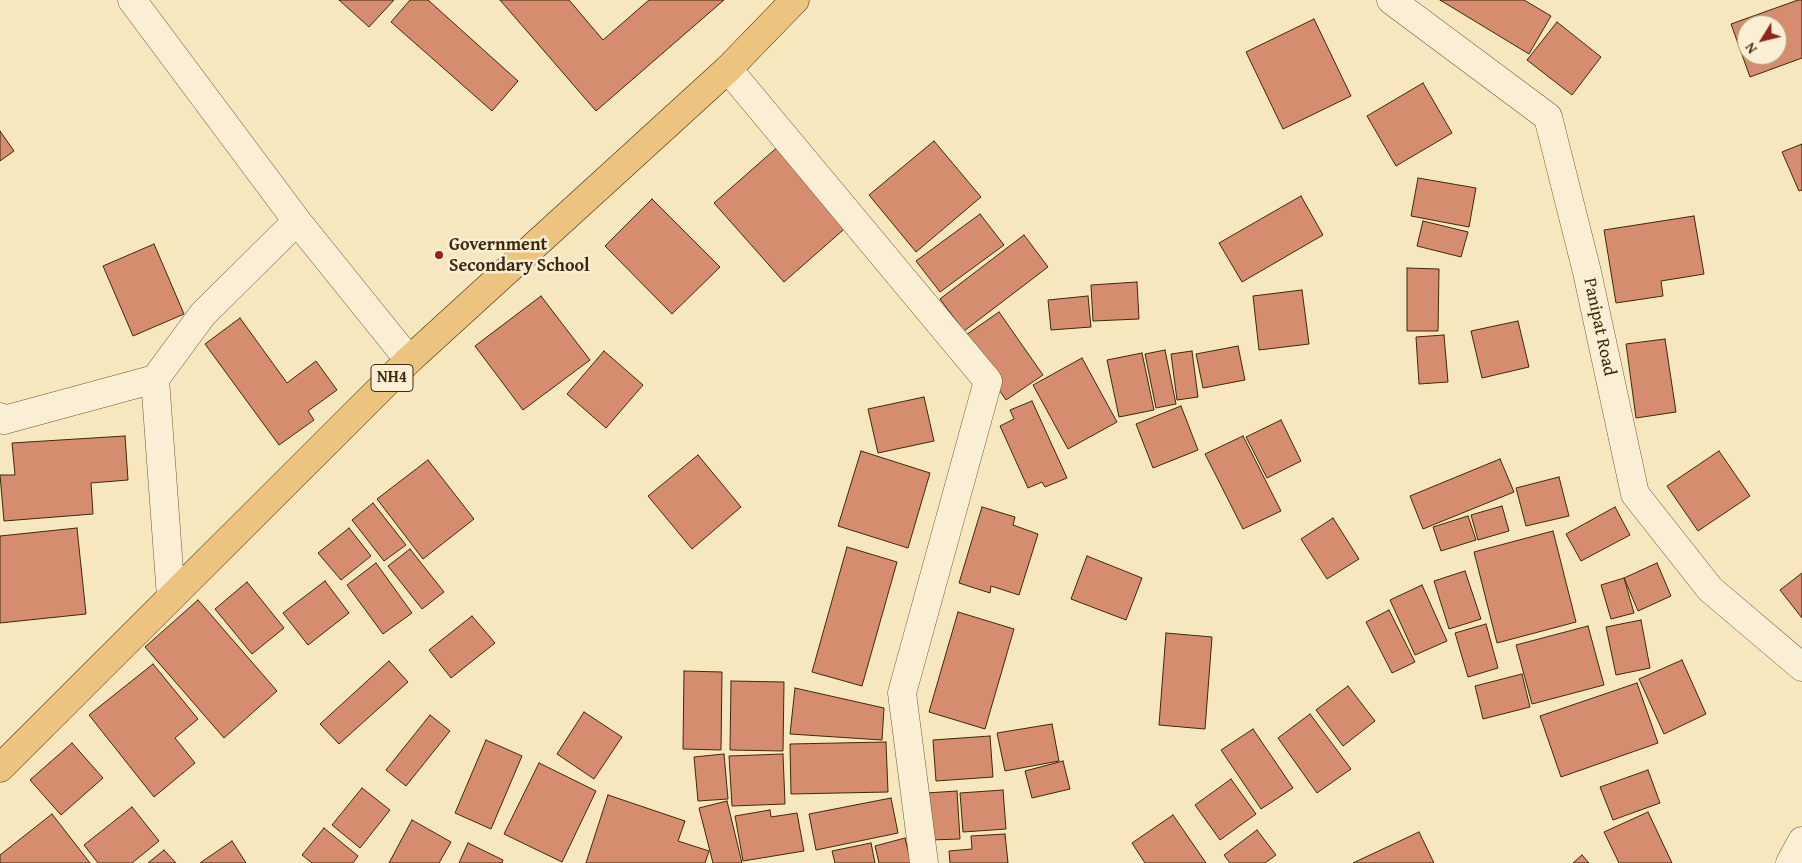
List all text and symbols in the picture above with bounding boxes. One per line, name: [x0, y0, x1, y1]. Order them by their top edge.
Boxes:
north arrow: [1737, 15, 1787, 65]
text: N: [1740, 39, 1762, 58]
place label: Government Secondary School: [449, 234, 590, 276]
marker: Government Secondary School: [433, 249, 445, 261]
street label: Panipat Road: [1578, 276, 1620, 378]
road number: NH4: [371, 364, 413, 392]

